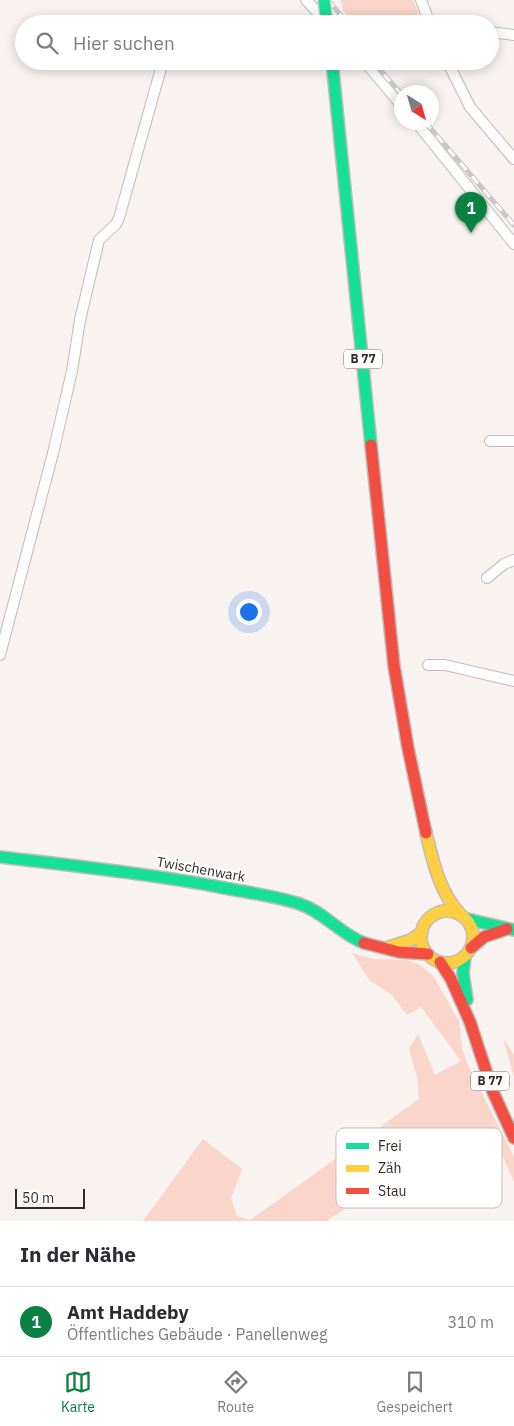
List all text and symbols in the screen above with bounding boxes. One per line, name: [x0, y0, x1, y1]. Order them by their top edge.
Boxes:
search box: [15, 15, 499, 70]
icon: search: [33, 29, 61, 57]
text: Hier suchen: [73, 31, 175, 55]
north arrow: [394, 85, 439, 130]
pin: 1: [455, 192, 487, 233]
road number: B 77: [344, 349, 382, 368]
your location: [236, 599, 262, 625]
street label: Twischenwark: [155, 852, 247, 886]
road number: B 77: [471, 1072, 509, 1090]
legend: [336, 1128, 502, 1208]
text: Frei: [378, 1137, 402, 1155]
text: Zäh: [378, 1159, 402, 1177]
text: Stau: [378, 1182, 406, 1200]
scale bar: [15, 1186, 85, 1209]
text: 50 m: [22, 1189, 54, 1207]
text: In der Nähe: [20, 1240, 136, 1268]
text: Amt Haddeby: [67, 1300, 189, 1324]
text: 1: [31, 1312, 41, 1332]
text: 310 m: [447, 1312, 494, 1332]
text: Öffentliches Gebäude · Panellenweg: [67, 1324, 327, 1344]
tab: Karte: [61, 1368, 95, 1416]
tab: Route: [217, 1368, 254, 1416]
tab: Gespeichert: [377, 1368, 453, 1416]

